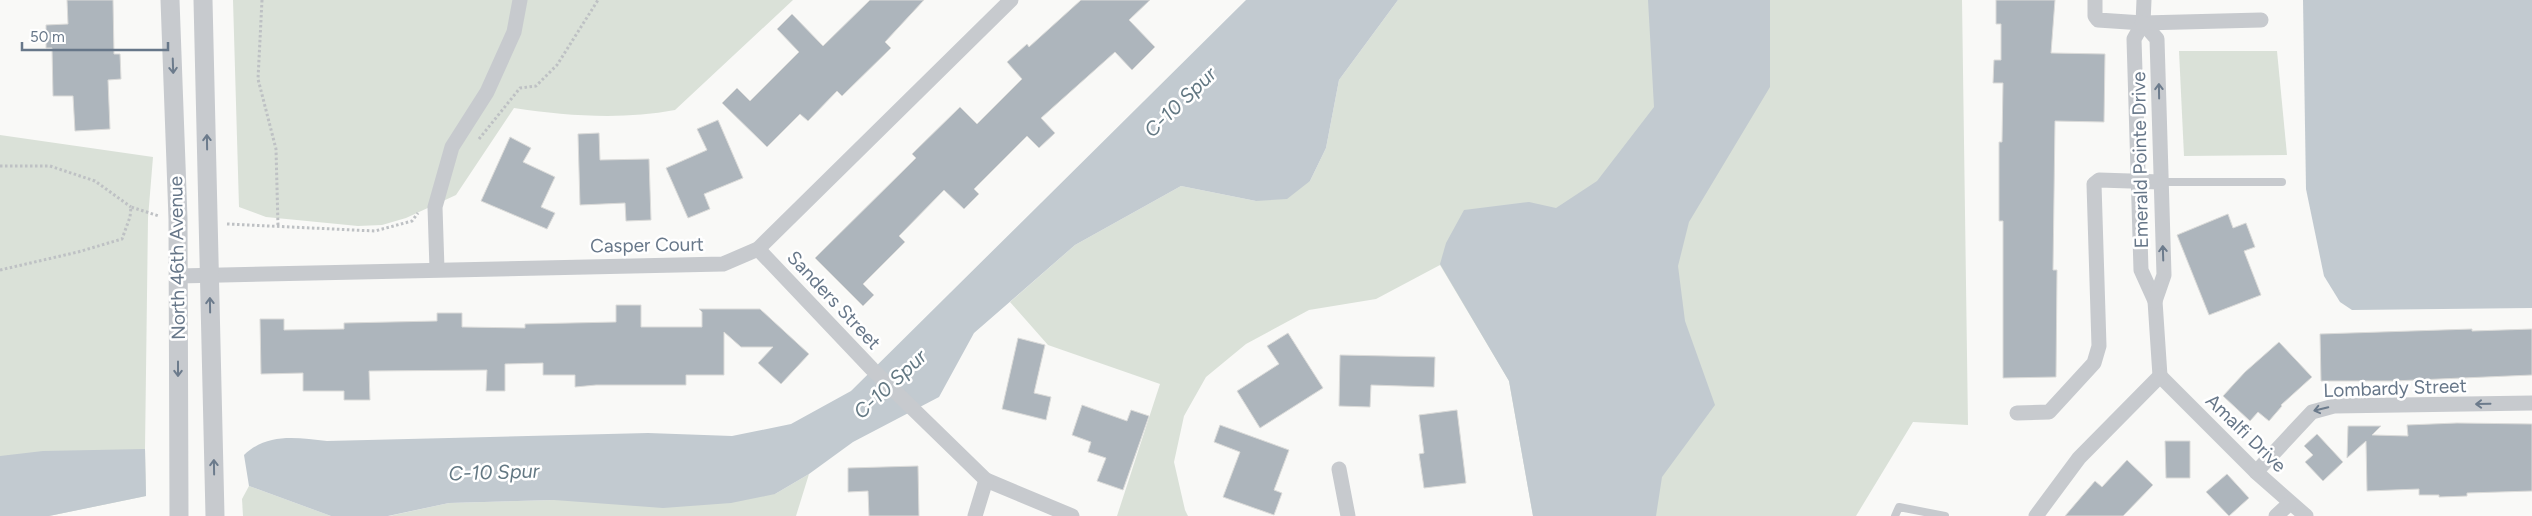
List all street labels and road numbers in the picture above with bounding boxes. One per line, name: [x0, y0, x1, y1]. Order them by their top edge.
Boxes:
street label: Emerald Pointe Drive: [2127, 71, 2153, 249]
street label: North 46th Avenue: [164, 176, 190, 340]
street label: Casper Court: [590, 233, 704, 257]
street label: Sanders Street: [782, 246, 886, 354]
street label: Lombardy Street: [2323, 374, 2467, 402]
street label: Amalfi Drive: [2201, 389, 2291, 477]

